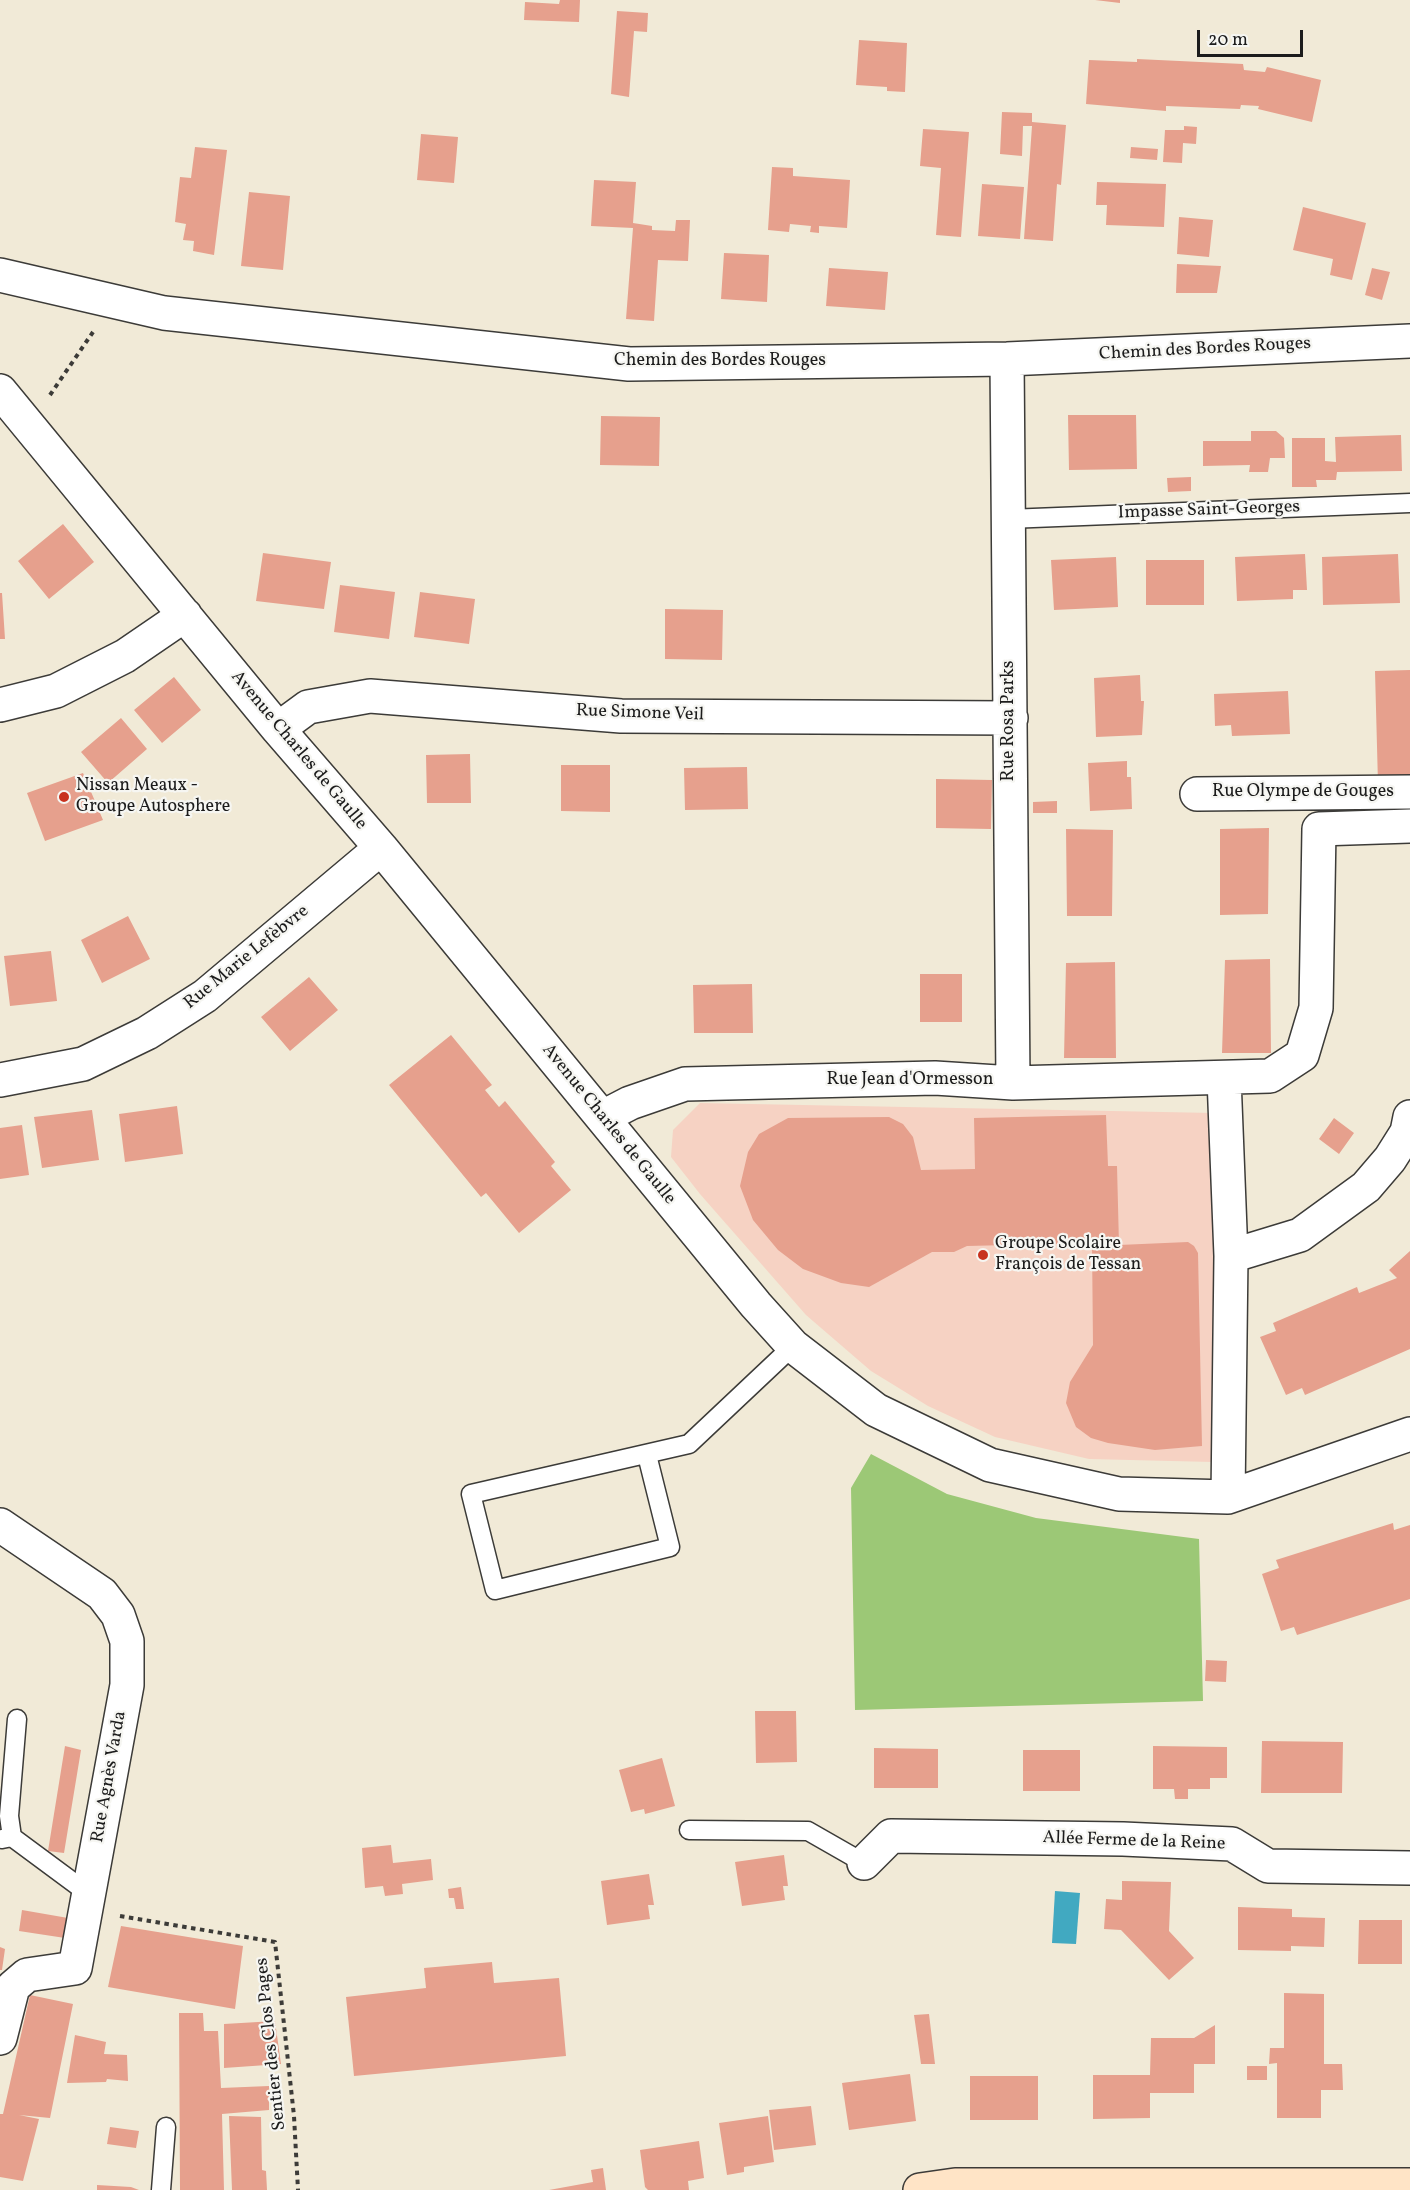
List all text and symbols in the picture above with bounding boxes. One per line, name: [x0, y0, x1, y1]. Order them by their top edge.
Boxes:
scale bar: [1200, 18, 1306, 56]
text: 20 m: [1208, 28, 1248, 53]
street label: Chemin des Bordes Rouges: [1099, 334, 1311, 366]
street label: Chemin des Bordes Rouges: [614, 351, 826, 373]
street label: Impasse Saint-Georges: [1118, 497, 1300, 525]
street label: Rue Rosa Parks: [999, 661, 1021, 781]
street label: Avenue Charles de Gaulle: [225, 667, 371, 835]
street label: Rue Simone Veil: [576, 701, 704, 727]
place label: Nissan Meaux - Groupe Autosphere: [76, 776, 230, 818]
street label: Rue Olympe de Gouges: [1212, 782, 1394, 804]
marker: Nissan Meaux - Groupe Autosphere: [57, 790, 71, 804]
street label: Rue Marie Lefèbvre: [180, 901, 314, 1015]
street label: Avenue Charles de Gaulle: [537, 1040, 679, 1210]
street label: Rue Jean d'Ormesson: [827, 1070, 993, 1092]
place label: Groupe Scolaire François de Tessan: [995, 1234, 1141, 1276]
marker: Groupe Scolaire François de Tessan: [976, 1248, 990, 1262]
street label: Rue Agnès Varda: [88, 1709, 132, 1845]
street label: Allée Ferme de la Reine: [1042, 1828, 1226, 1856]
street label: Sentier des Clos Pages: [252, 1957, 292, 2131]

